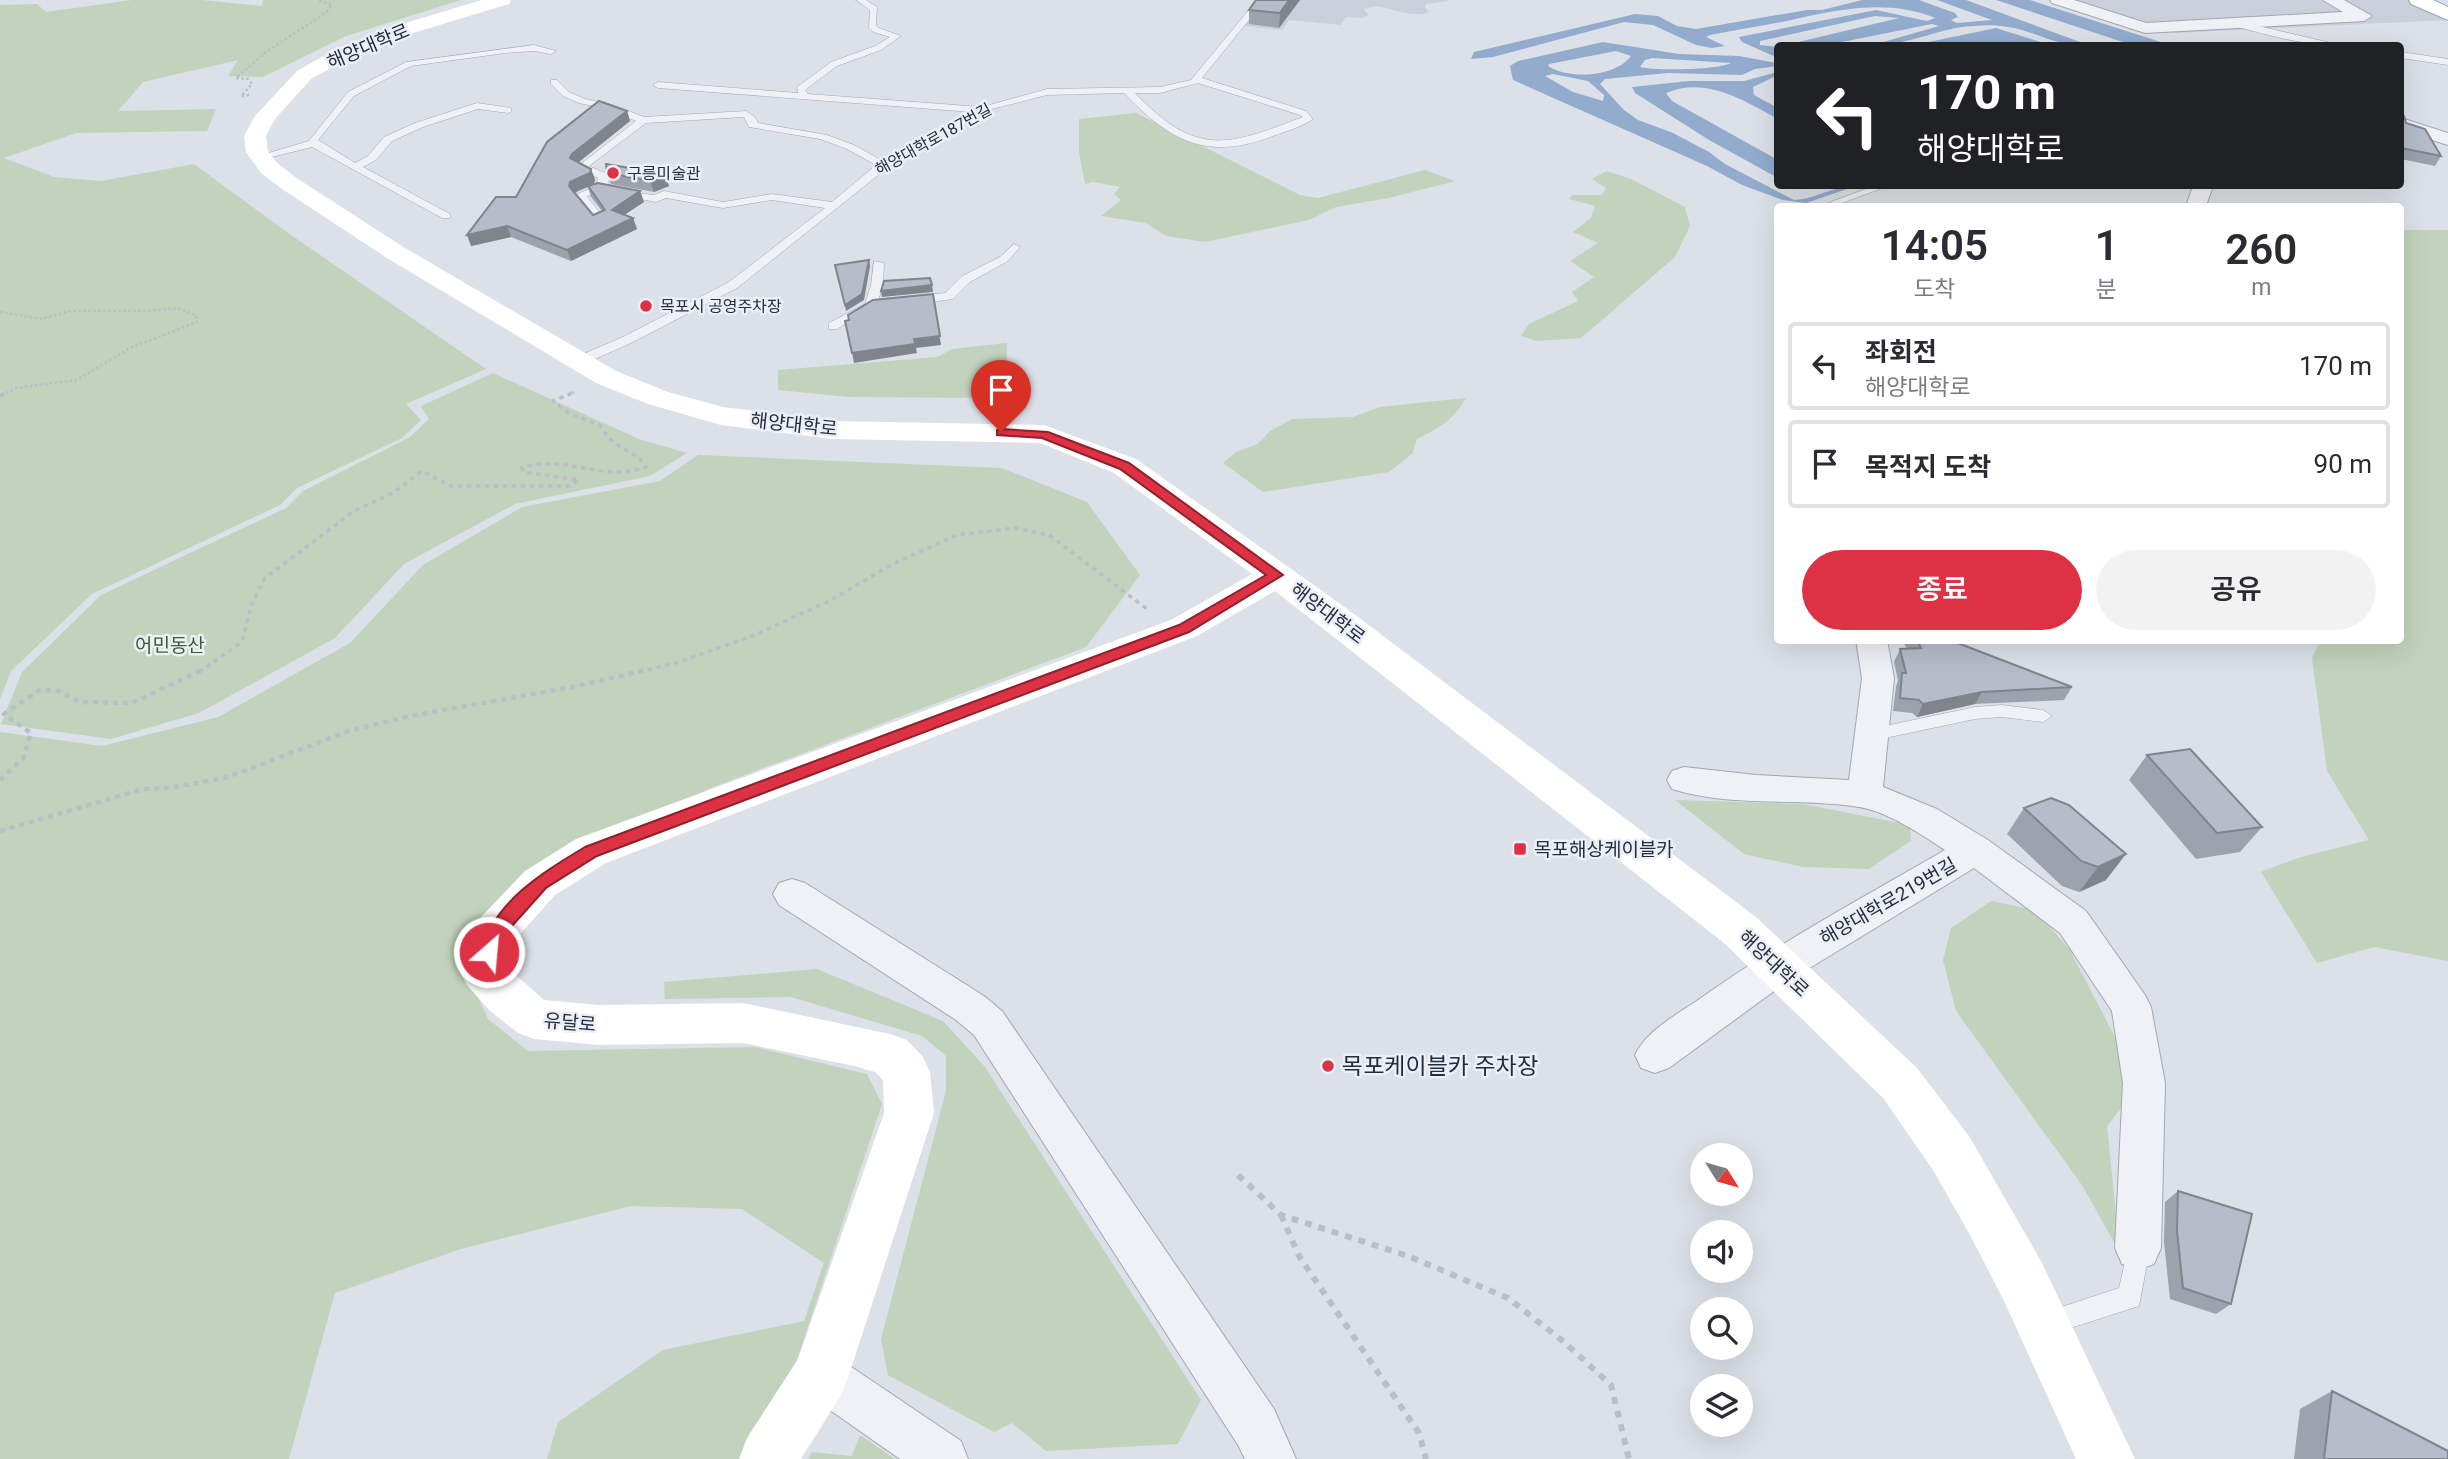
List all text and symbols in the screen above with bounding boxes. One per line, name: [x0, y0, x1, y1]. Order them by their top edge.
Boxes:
street label: 해양대학로: [323, 19, 413, 74]
text: 170 m: [1917, 64, 2056, 121]
icon: left: [1802, 70, 1893, 161]
street label: 해양대학로187번길: [872, 100, 995, 179]
text: 해양대학로: [1917, 130, 2064, 168]
place label: 구릉미술관: [627, 164, 701, 183]
marker: 구릉미술관: [605, 165, 621, 181]
text: 14:05: [1881, 221, 1988, 270]
text: 1: [2095, 221, 2119, 270]
text: 260: [2225, 225, 2297, 274]
text: m: [2251, 274, 2271, 301]
text: 도착: [1913, 276, 1956, 303]
text: 분: [2096, 276, 2117, 303]
place label: 목포시 공영주차장: [660, 297, 782, 316]
marker: 목포시 공영주차장: [638, 298, 654, 314]
text: 좌회전: [1865, 337, 1937, 367]
icon: left: [1806, 347, 1844, 385]
text: 170 m: [2299, 351, 2372, 381]
pin: [971, 360, 1031, 432]
icon: arrive: [982, 371, 1020, 409]
text: 해양대학로: [1865, 374, 1971, 401]
street label: 해양대학로: [749, 408, 839, 441]
icon: arrive: [1806, 445, 1844, 483]
text: 90 m: [2314, 449, 2372, 479]
text: 목적지 도착: [1865, 452, 1991, 482]
button: 종료: [1802, 550, 2082, 630]
button: 공유: [2096, 550, 2376, 630]
street label: 해양대학로: [1286, 578, 1370, 649]
park label: 어민동산: [135, 634, 205, 657]
place label: 목포해상케이블카: [1534, 838, 1674, 861]
marker: 목포해상케이블카: [1512, 841, 1528, 857]
street label: 해양대학로219번길: [1816, 853, 1961, 950]
position arrow: [452, 915, 526, 989]
street label: 해양대학로: [1734, 925, 1813, 1002]
street label: 유달로: [543, 1009, 597, 1036]
place label: 목포케이블카 주차장: [1342, 1053, 1538, 1080]
marker: 목포케이블카 주차장: [1320, 1058, 1336, 1074]
north arrow: [1690, 1143, 1754, 1206]
map controls: [1690, 1143, 1753, 1437]
button: sound: [1690, 1220, 1753, 1283]
button: search: [1690, 1297, 1753, 1360]
button: layers: [1690, 1374, 1753, 1437]

